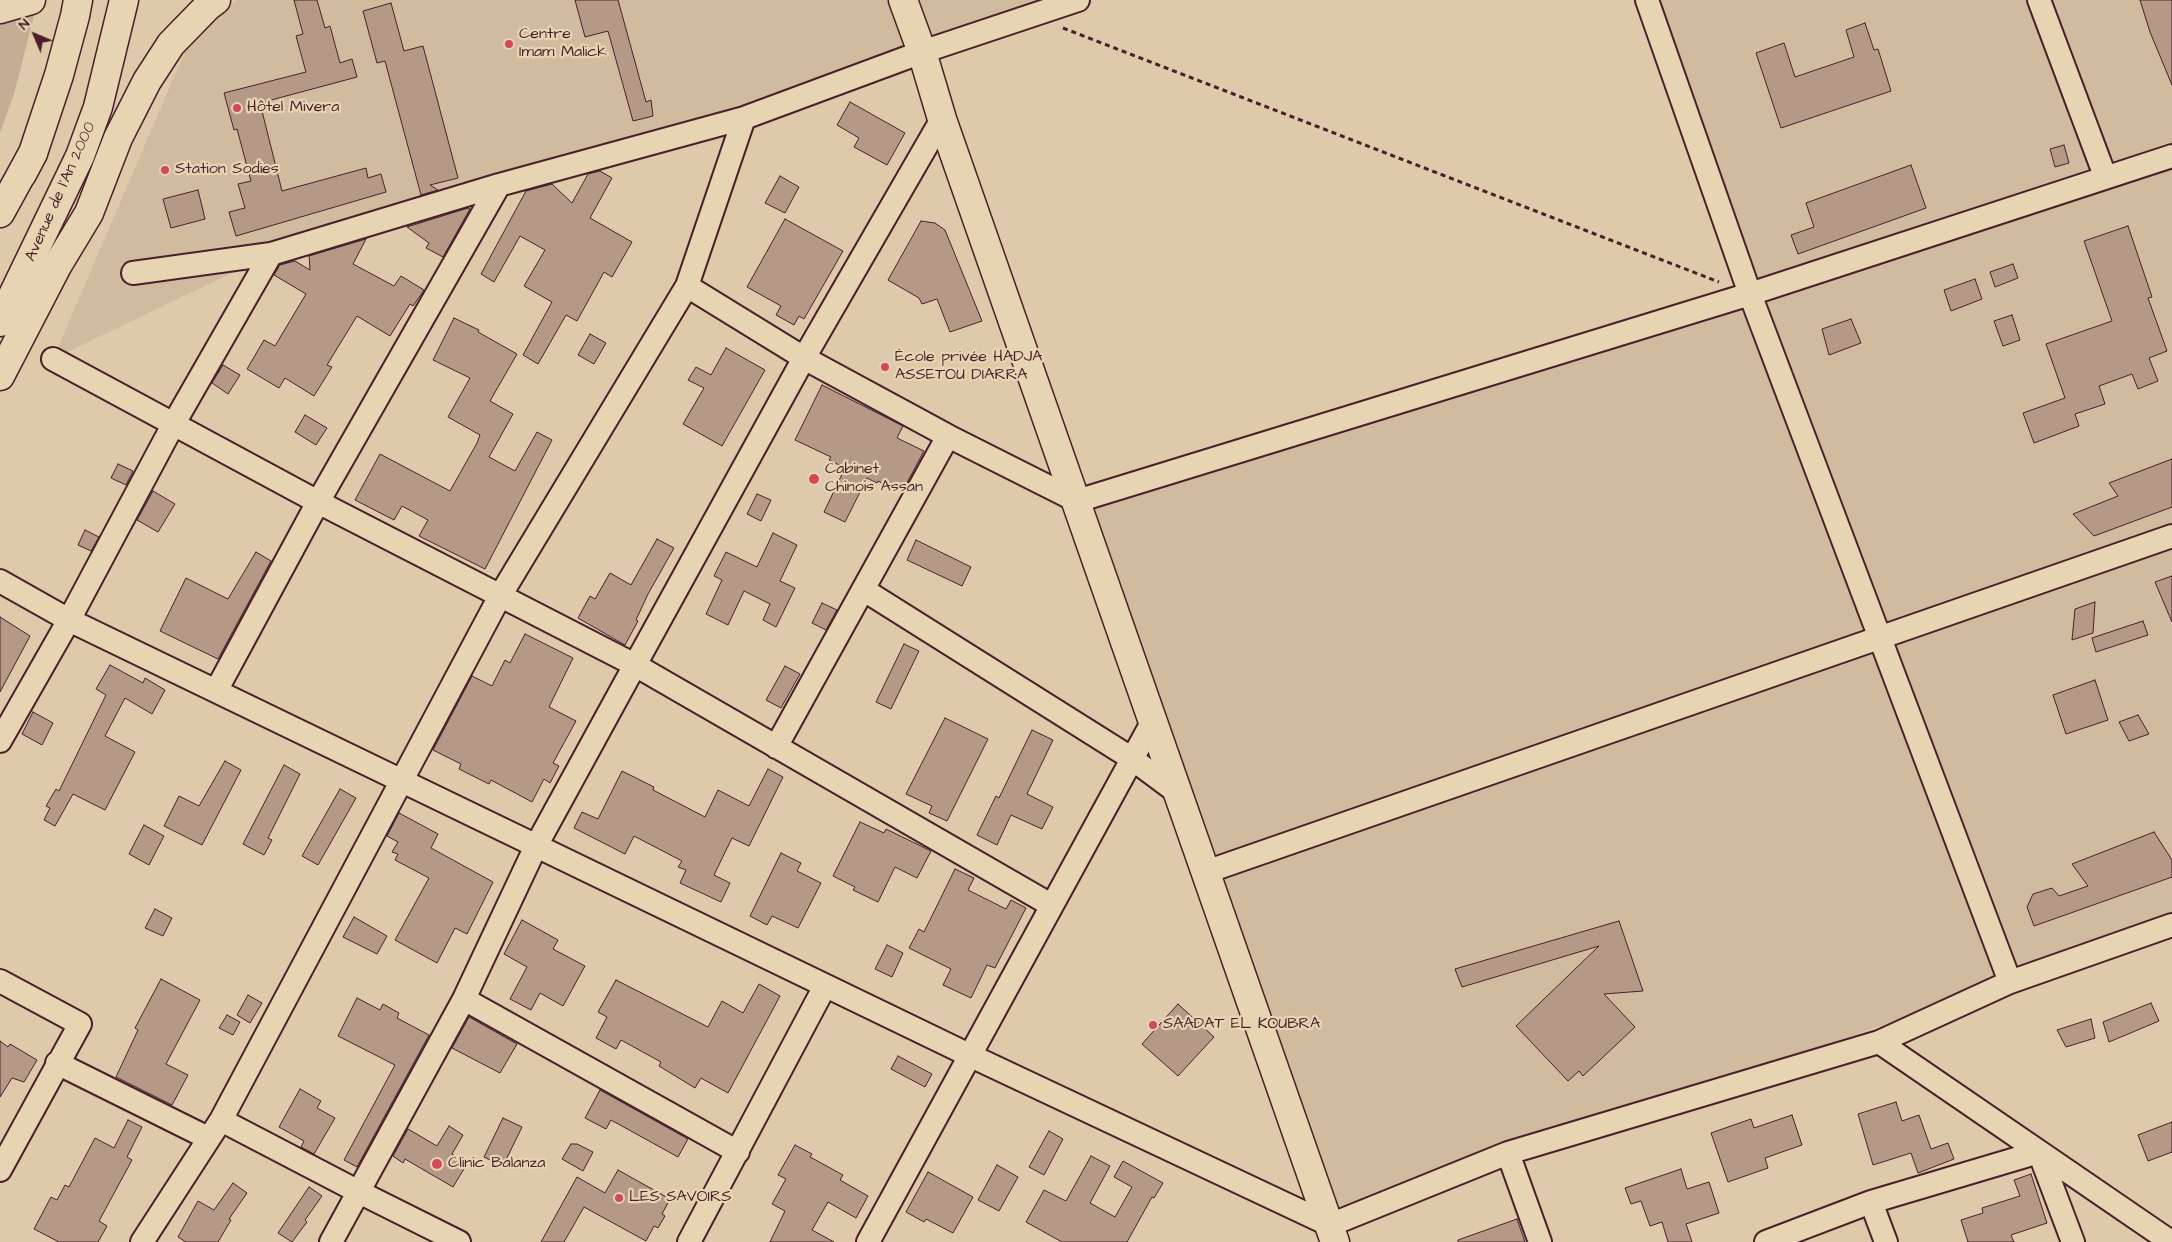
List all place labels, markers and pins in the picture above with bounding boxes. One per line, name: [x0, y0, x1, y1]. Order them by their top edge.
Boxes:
place label: Centre Imam Malick: [519, 25, 607, 63]
marker: Centre Imam Malick: [503, 38, 515, 50]
place label: Hôtel Mivera: [247, 98, 339, 118]
marker: Hôtel Mivera: [231, 102, 243, 114]
place label: Station Sodies: [175, 160, 279, 180]
marker: Station Sodies: [159, 164, 171, 176]
place label: École privée HADJA ASSETOU DIARRA: [895, 348, 1042, 386]
marker: École privée HADJA ASSETOU DIARRA: [879, 361, 891, 373]
place label: Cabinet Chinois Assan: [825, 460, 923, 498]
marker: Cabinet Chinois Assan: [807, 472, 821, 486]
place label: SAADAT EL KOUBRA: [1163, 1015, 1320, 1035]
marker: SAADAT EL KOUBRA: [1147, 1019, 1159, 1031]
place label: Clinic Balanza: [448, 1154, 545, 1174]
marker: Clinic Balanza: [430, 1157, 444, 1171]
place label: LES SAVOIRS: [629, 1188, 732, 1208]
marker: LES SAVOIRS: [613, 1192, 625, 1204]

